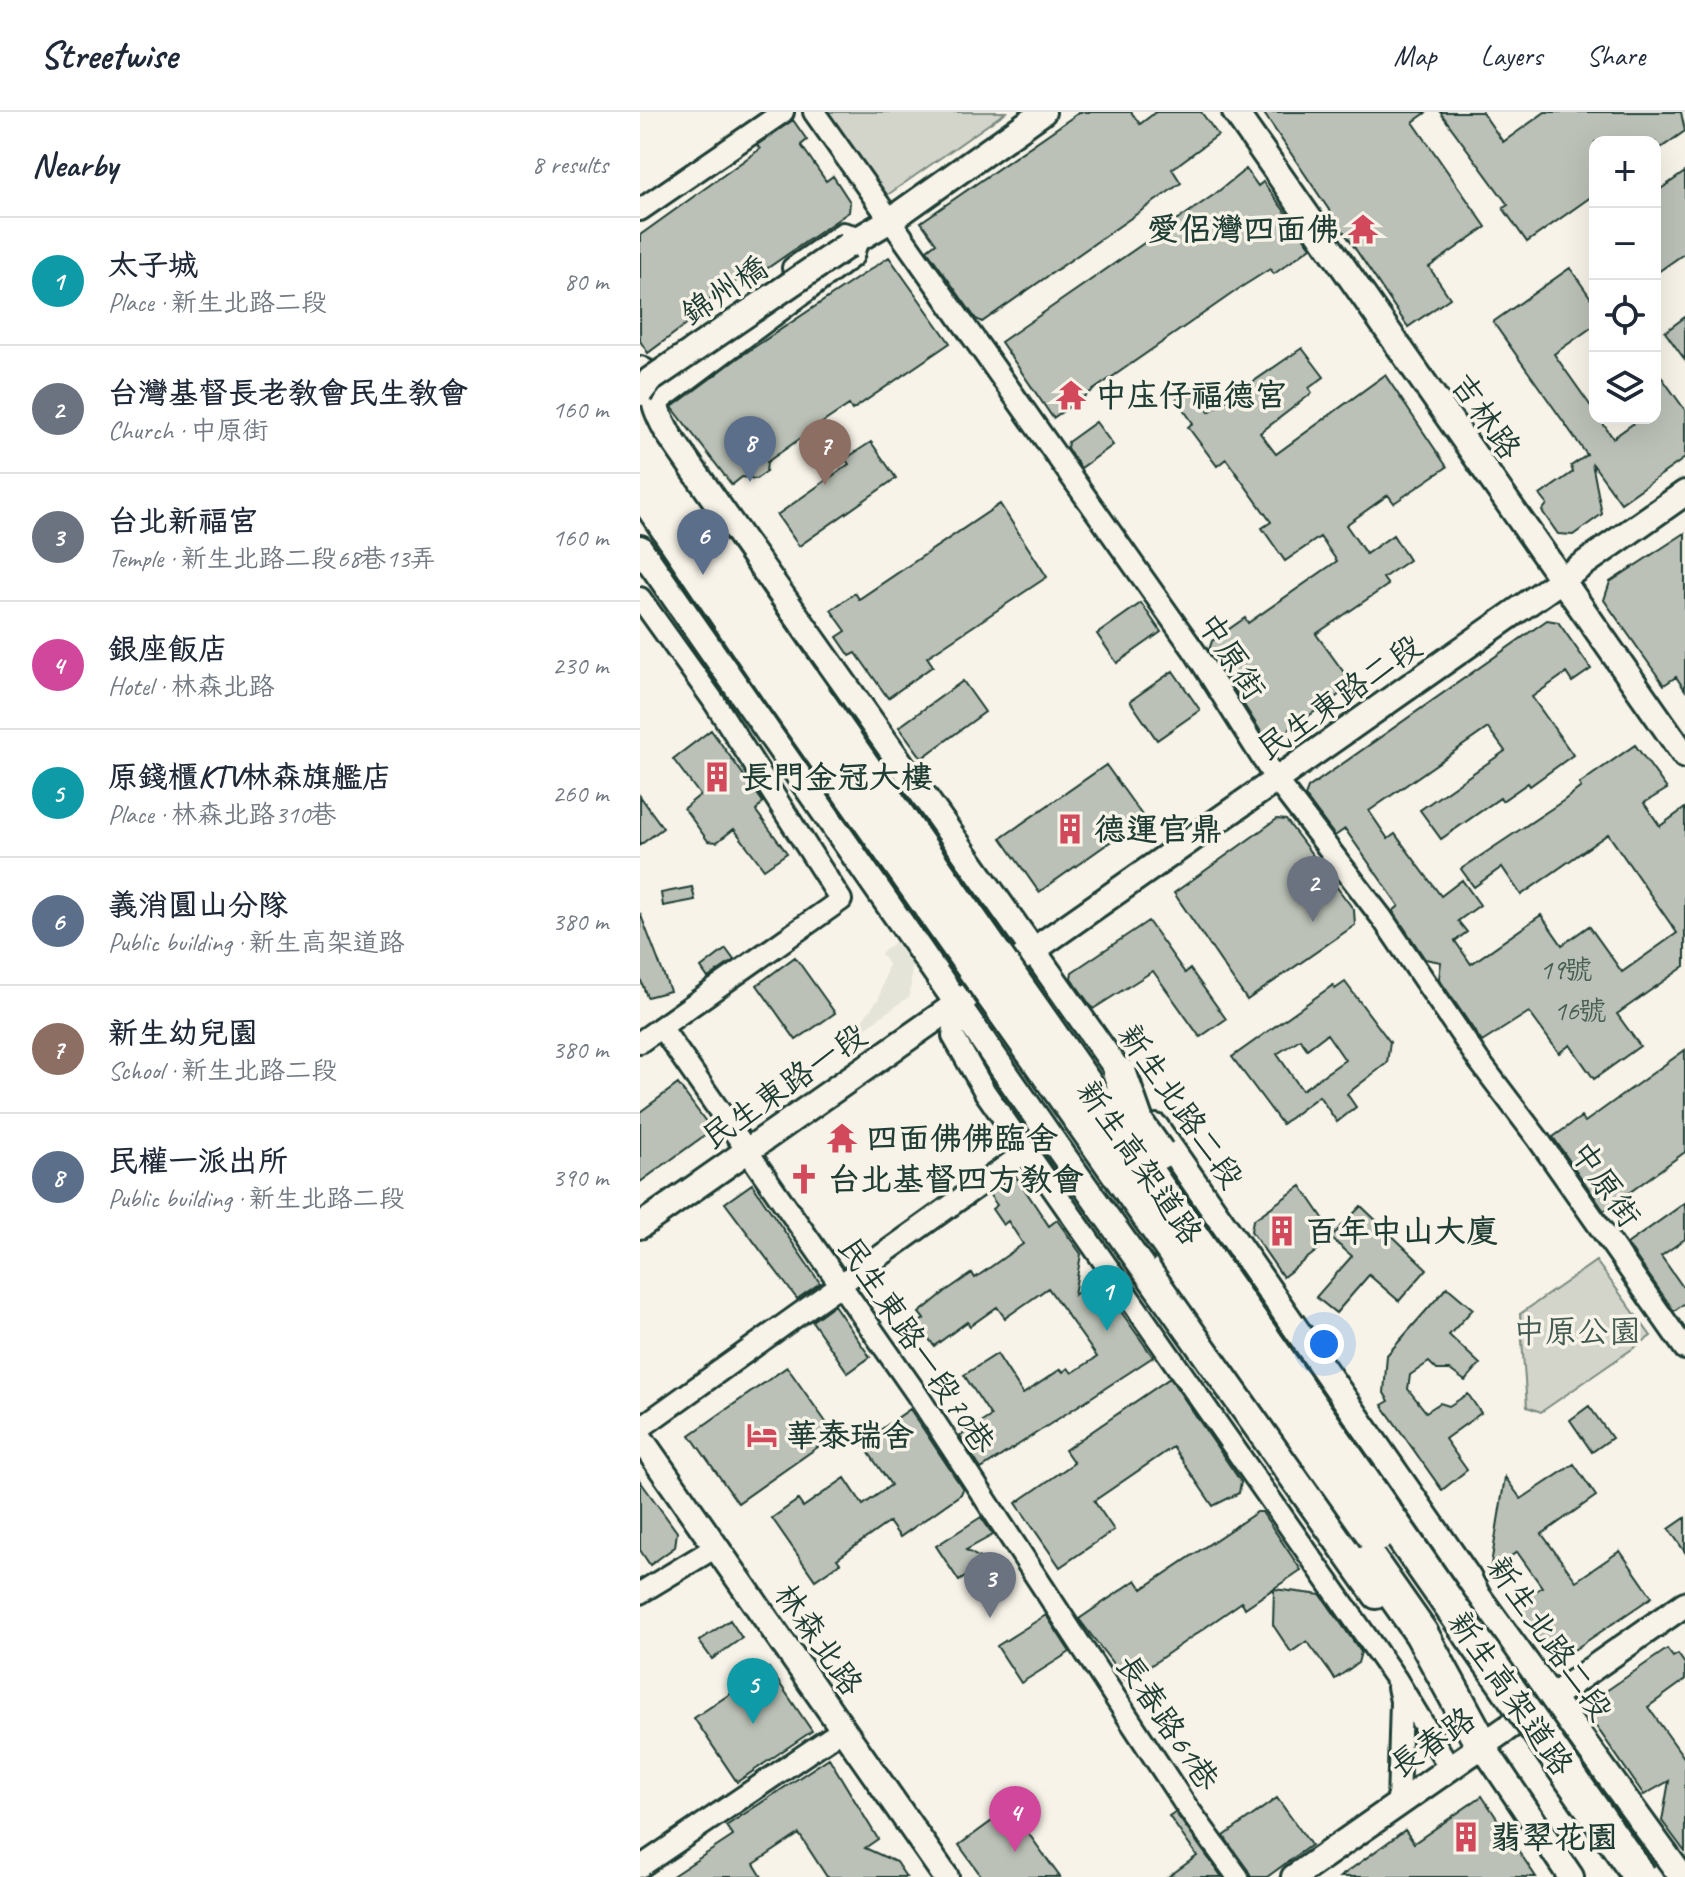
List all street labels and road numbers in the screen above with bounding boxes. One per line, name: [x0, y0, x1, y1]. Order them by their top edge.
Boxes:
street label: 錦州橋: [673, 247, 776, 334]
street label: 吉林路: [1441, 365, 1530, 467]
street label: 中原街: [1188, 605, 1275, 708]
street label: 民生東路二段: [1249, 626, 1430, 769]
street label: 民生東路一段: [694, 1015, 875, 1158]
street label: 新生北路二段: [1109, 1016, 1252, 1197]
street label: 新生高架道路: [1068, 1072, 1211, 1253]
street label: 中原街: [1561, 1133, 1650, 1235]
street label: 民生東路一段70巷: [829, 1229, 1004, 1462]
street label: 新生北路二段: [1478, 1548, 1621, 1729]
street label: 林森北路: [765, 1575, 872, 1703]
street label: 新生高架道路: [1439, 1603, 1582, 1784]
street label: 長春路61巷: [1107, 1646, 1228, 1799]
street label: 長春路: [1381, 1698, 1483, 1787]

